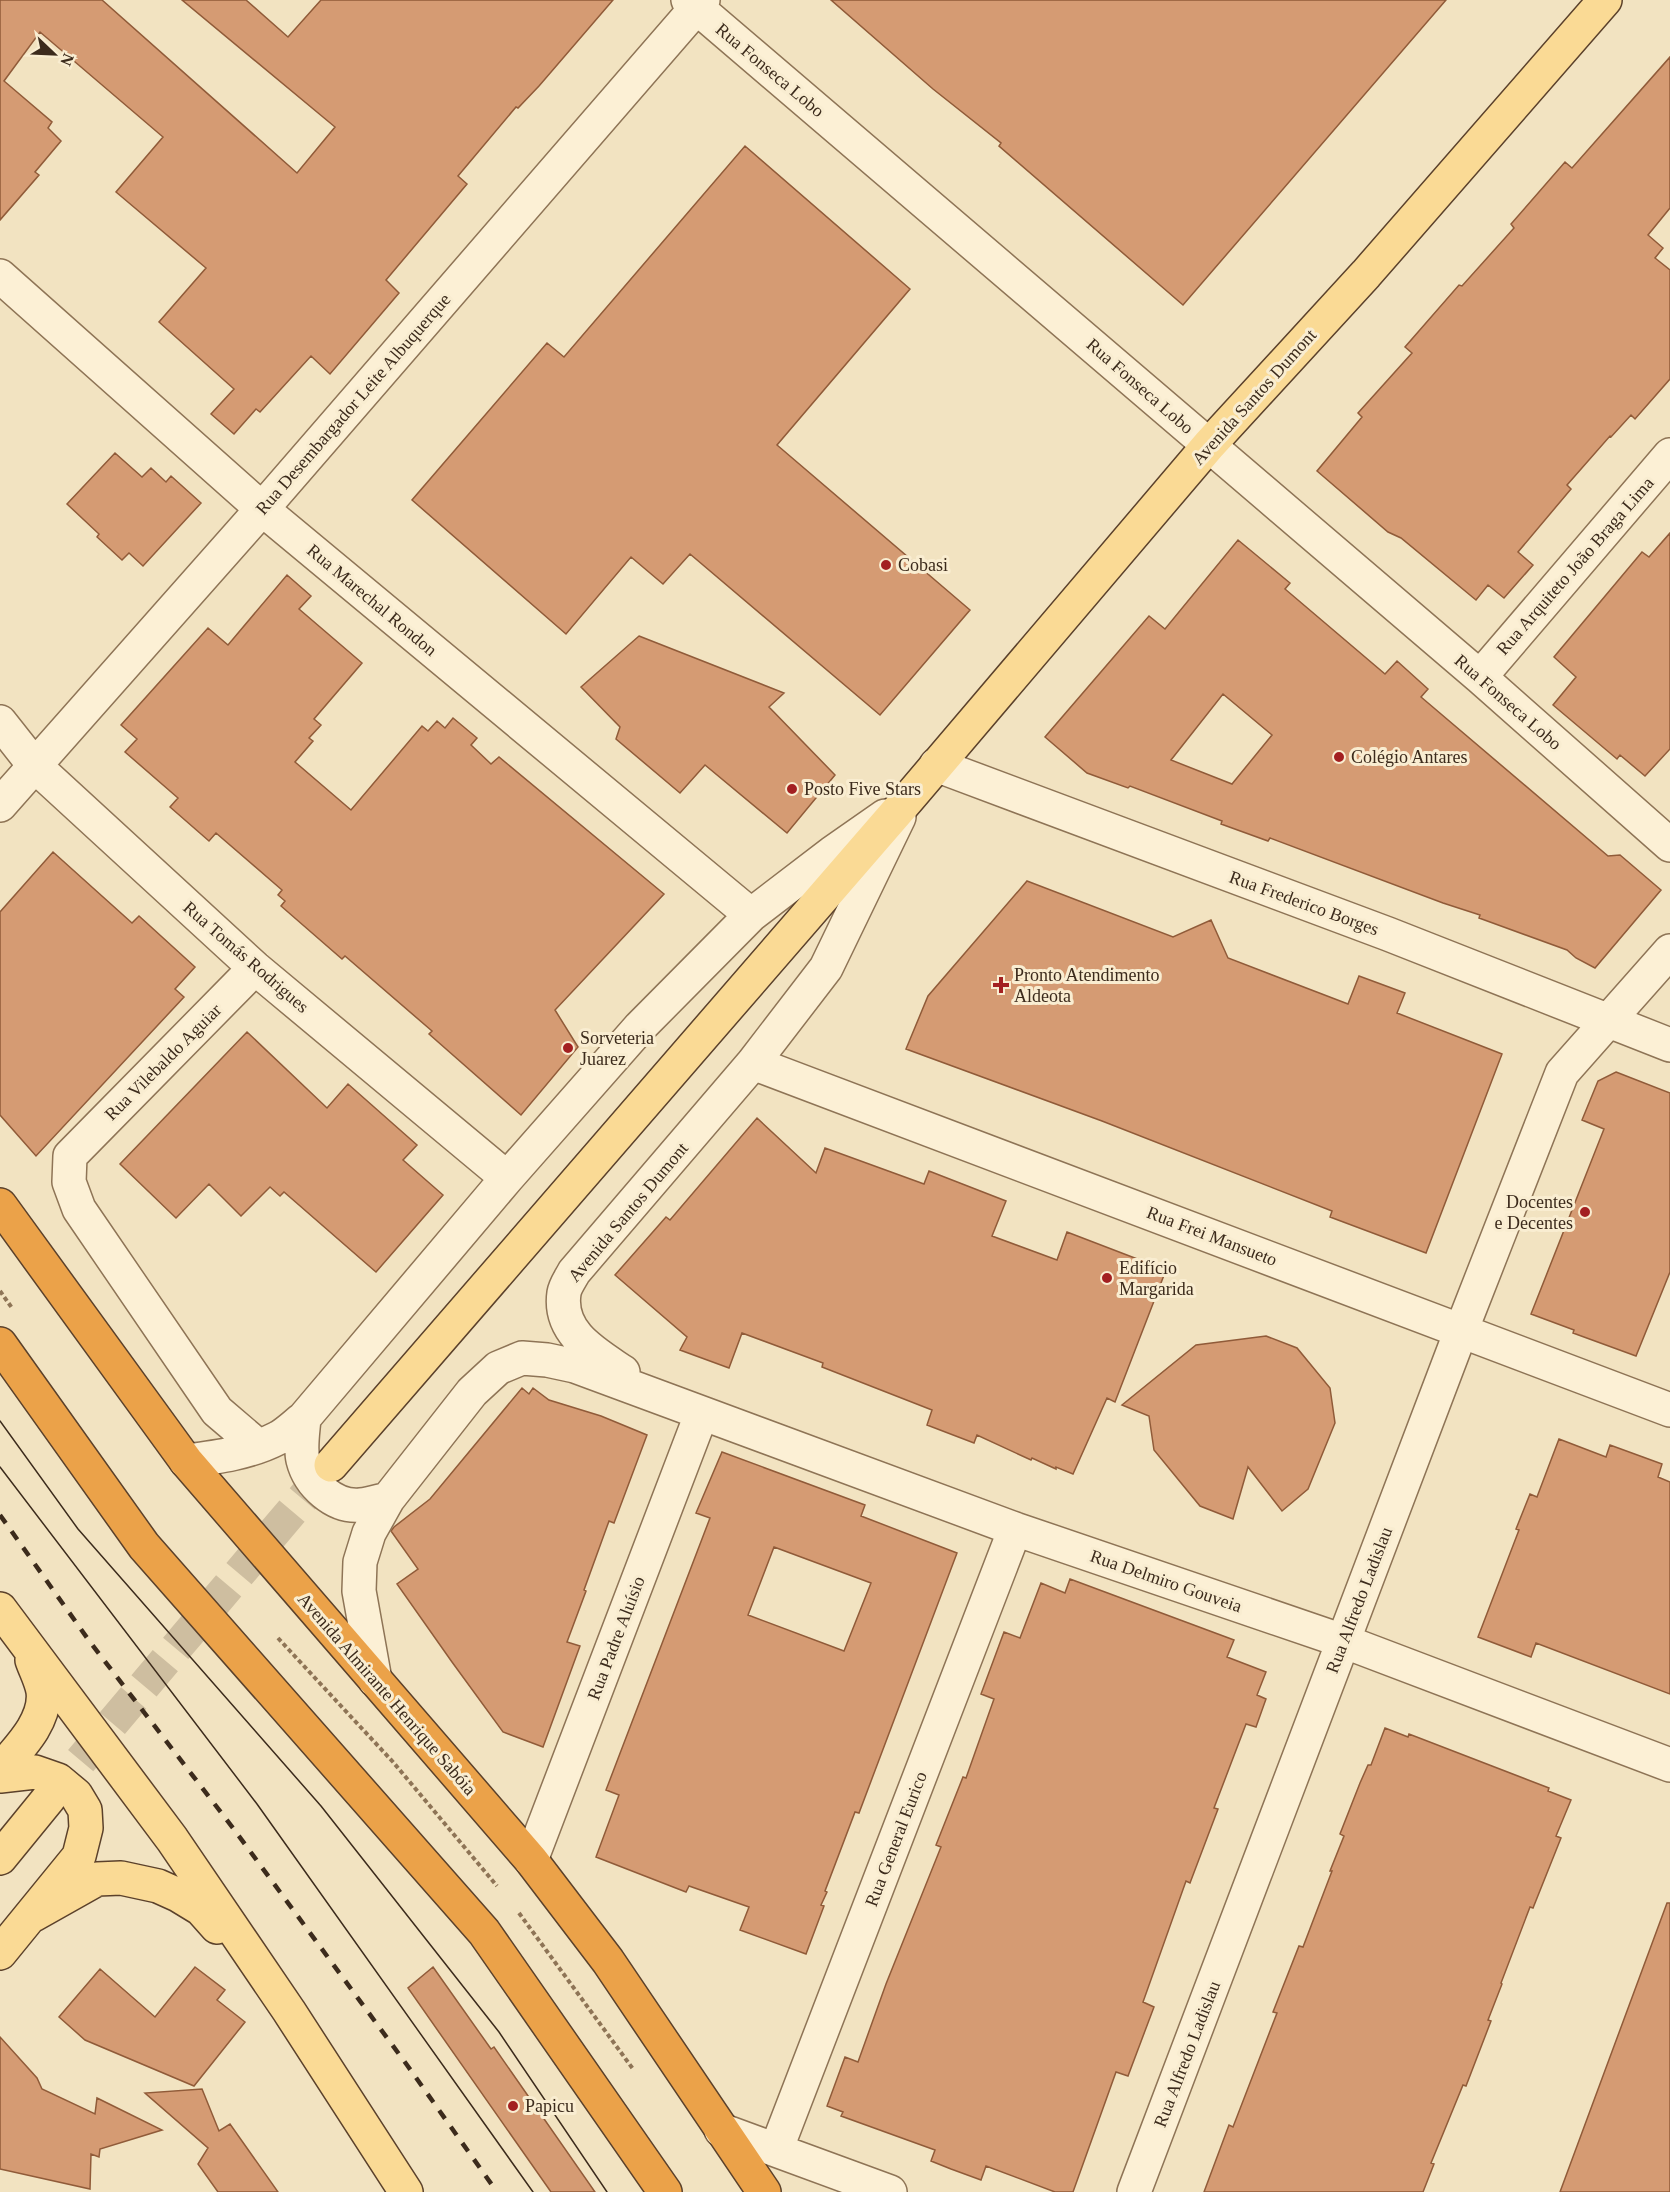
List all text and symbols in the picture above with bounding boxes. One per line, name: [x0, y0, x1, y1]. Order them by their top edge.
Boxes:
street label: Rua Fonseca Lobo: [712, 19, 828, 121]
north arrow: [24, 24, 84, 84]
text: N: [57, 51, 77, 69]
street label: Rua Desembargador Leite Albuquerque: [252, 289, 454, 519]
street label: Avenida Santos Dumont: [1188, 325, 1320, 469]
street label: Rua Fonseca Lobo: [1083, 334, 1197, 438]
street label: Rua Arquiteto João Braga Lima: [1492, 473, 1658, 659]
street label: Rua Marechal Rondon: [303, 540, 441, 660]
place label: Cobasi: [898, 555, 948, 575]
marker: Cobasi: [879, 558, 893, 572]
street label: Rua Fonseca Lobo: [1451, 650, 1565, 754]
place label: Colégio Antares: [1351, 747, 1467, 767]
marker: Colégio Antares: [1332, 750, 1346, 764]
place label: Posto Five Stars: [804, 779, 921, 799]
marker: Posto Five Stars: [785, 782, 799, 796]
street label: Rua Frederico Borges: [1227, 867, 1381, 939]
street label: Rua Tomás Rodrigues: [179, 897, 313, 1017]
place label: Pronto Atendimento Aldeota: [1014, 965, 1160, 1006]
marker: Pronto Atendimento Aldeota: [992, 976, 1010, 994]
street label: Rua Vilebaldo Aguiar: [101, 1000, 225, 1124]
place label: Sorveteria Juarez: [580, 1028, 654, 1069]
marker: Sorveteria Juarez: [561, 1041, 575, 1055]
street label: Avenida Santos Dumont: [564, 1138, 692, 1286]
place label: Docentes e Decentes: [1495, 1192, 1573, 1233]
street label: Rua Frei Mansueto: [1144, 1202, 1280, 1270]
marker: Docentes e Decentes: [1578, 1205, 1592, 1219]
place label: Edifício Margarida: [1119, 1258, 1194, 1299]
marker: Edifício Margarida: [1100, 1271, 1114, 1285]
street label: Rua Alfredo Ladislau: [1322, 1524, 1396, 1676]
street label: Rua Delmiro Gouveia: [1088, 1546, 1244, 1616]
street label: Rua Padre Aluísio: [583, 1573, 649, 1703]
street label: Avenida Almirante Henrique Sabóia: [294, 1589, 480, 1799]
street label: Rua General Eurico: [861, 1769, 931, 1909]
street label: Rua Alfredo Ladislau: [1150, 1978, 1224, 2130]
place label: Papicu: [525, 2096, 574, 2116]
marker: Papicu: [506, 2099, 520, 2113]

